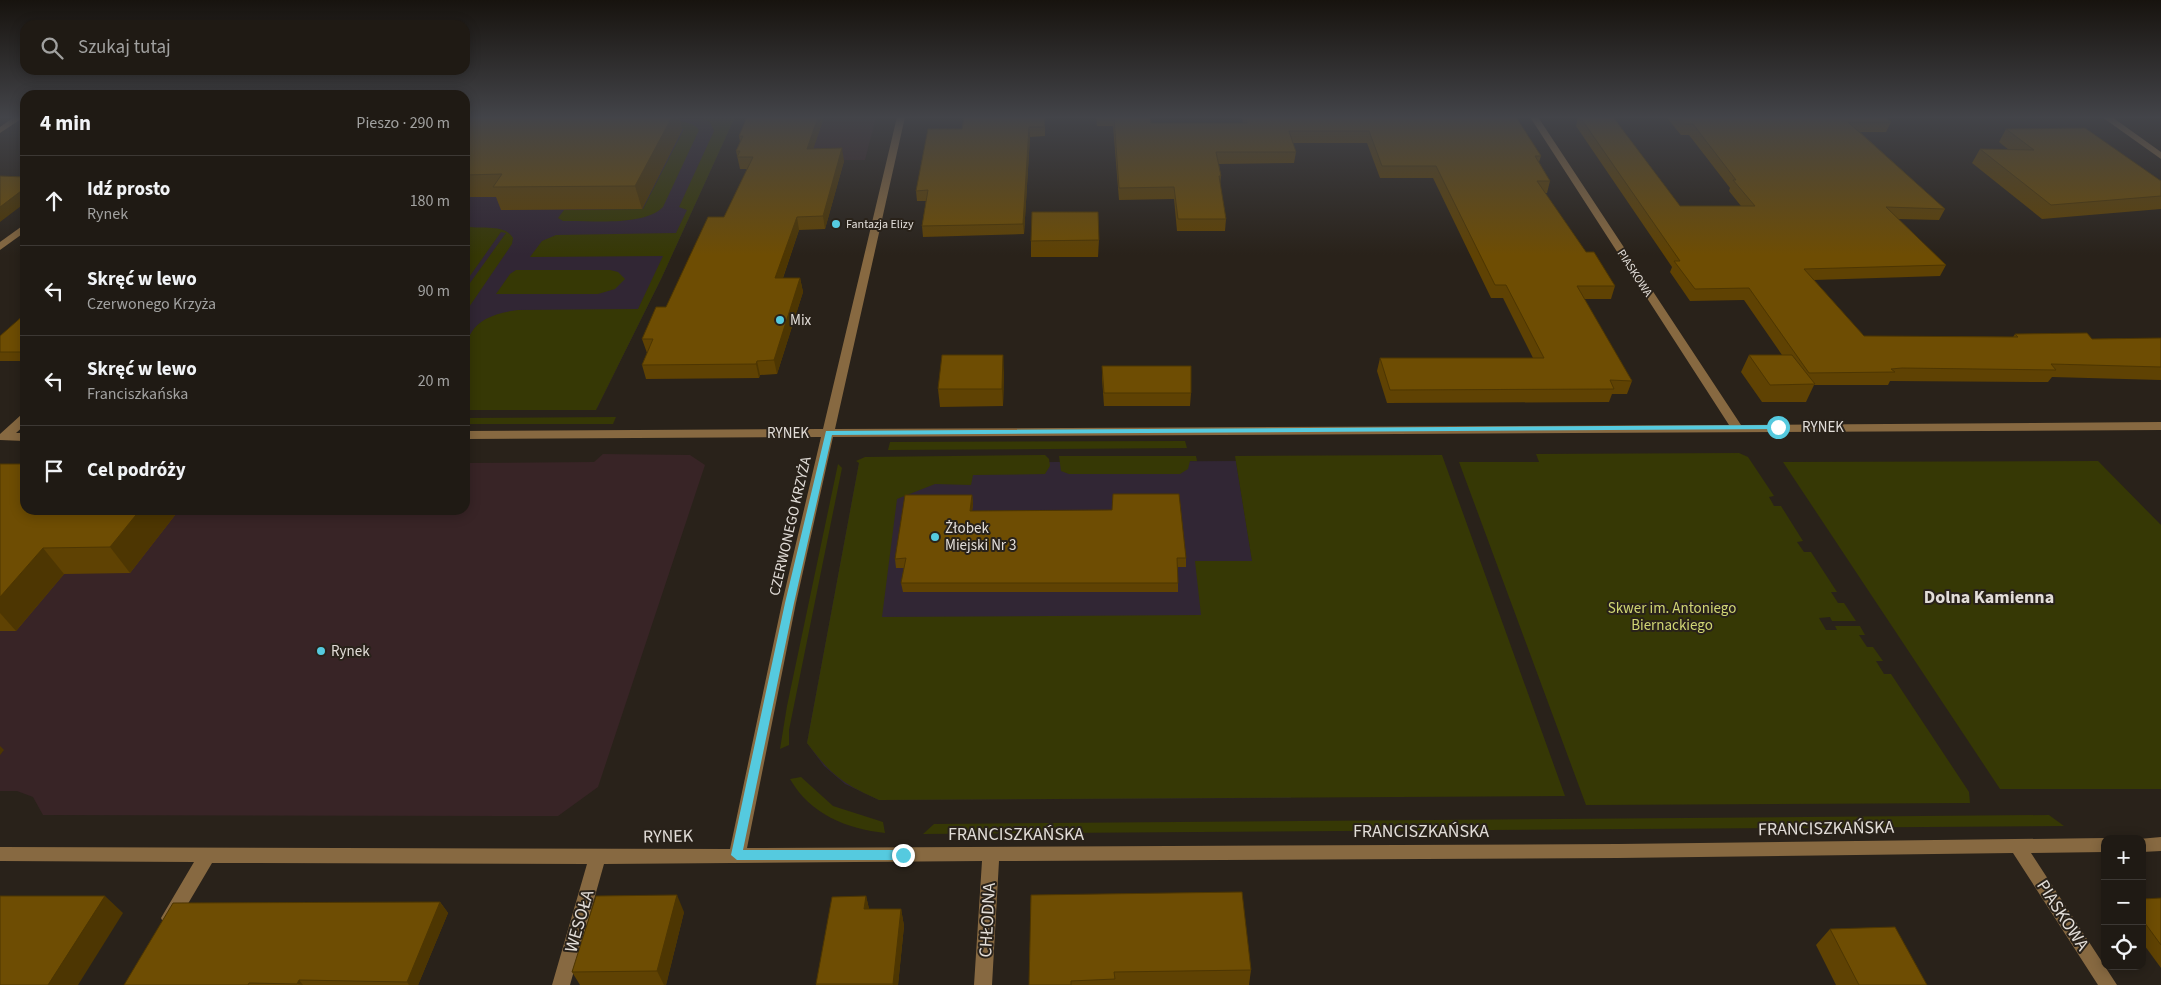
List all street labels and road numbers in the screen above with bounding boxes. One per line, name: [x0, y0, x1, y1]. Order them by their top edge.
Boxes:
street label: PIASKOWA: [1613, 246, 1657, 301]
street label: RYNEK: [1802, 417, 1844, 438]
street label: RYNEK: [767, 423, 809, 444]
street label: CZERWONEGO KRZYŻA: [764, 454, 817, 598]
street label: FRANCISZKAŃSKA: [1758, 815, 1894, 842]
street label: FRANCISZKAŃSKA: [1353, 819, 1489, 844]
street label: FRANCISZKAŃSKA: [948, 822, 1084, 847]
street label: RYNEK: [643, 824, 694, 849]
street label: PIASKOWA: [2030, 875, 2095, 956]
street label: CHŁODNA: [973, 882, 1002, 958]
street label: WESOŁA: [559, 887, 600, 955]

